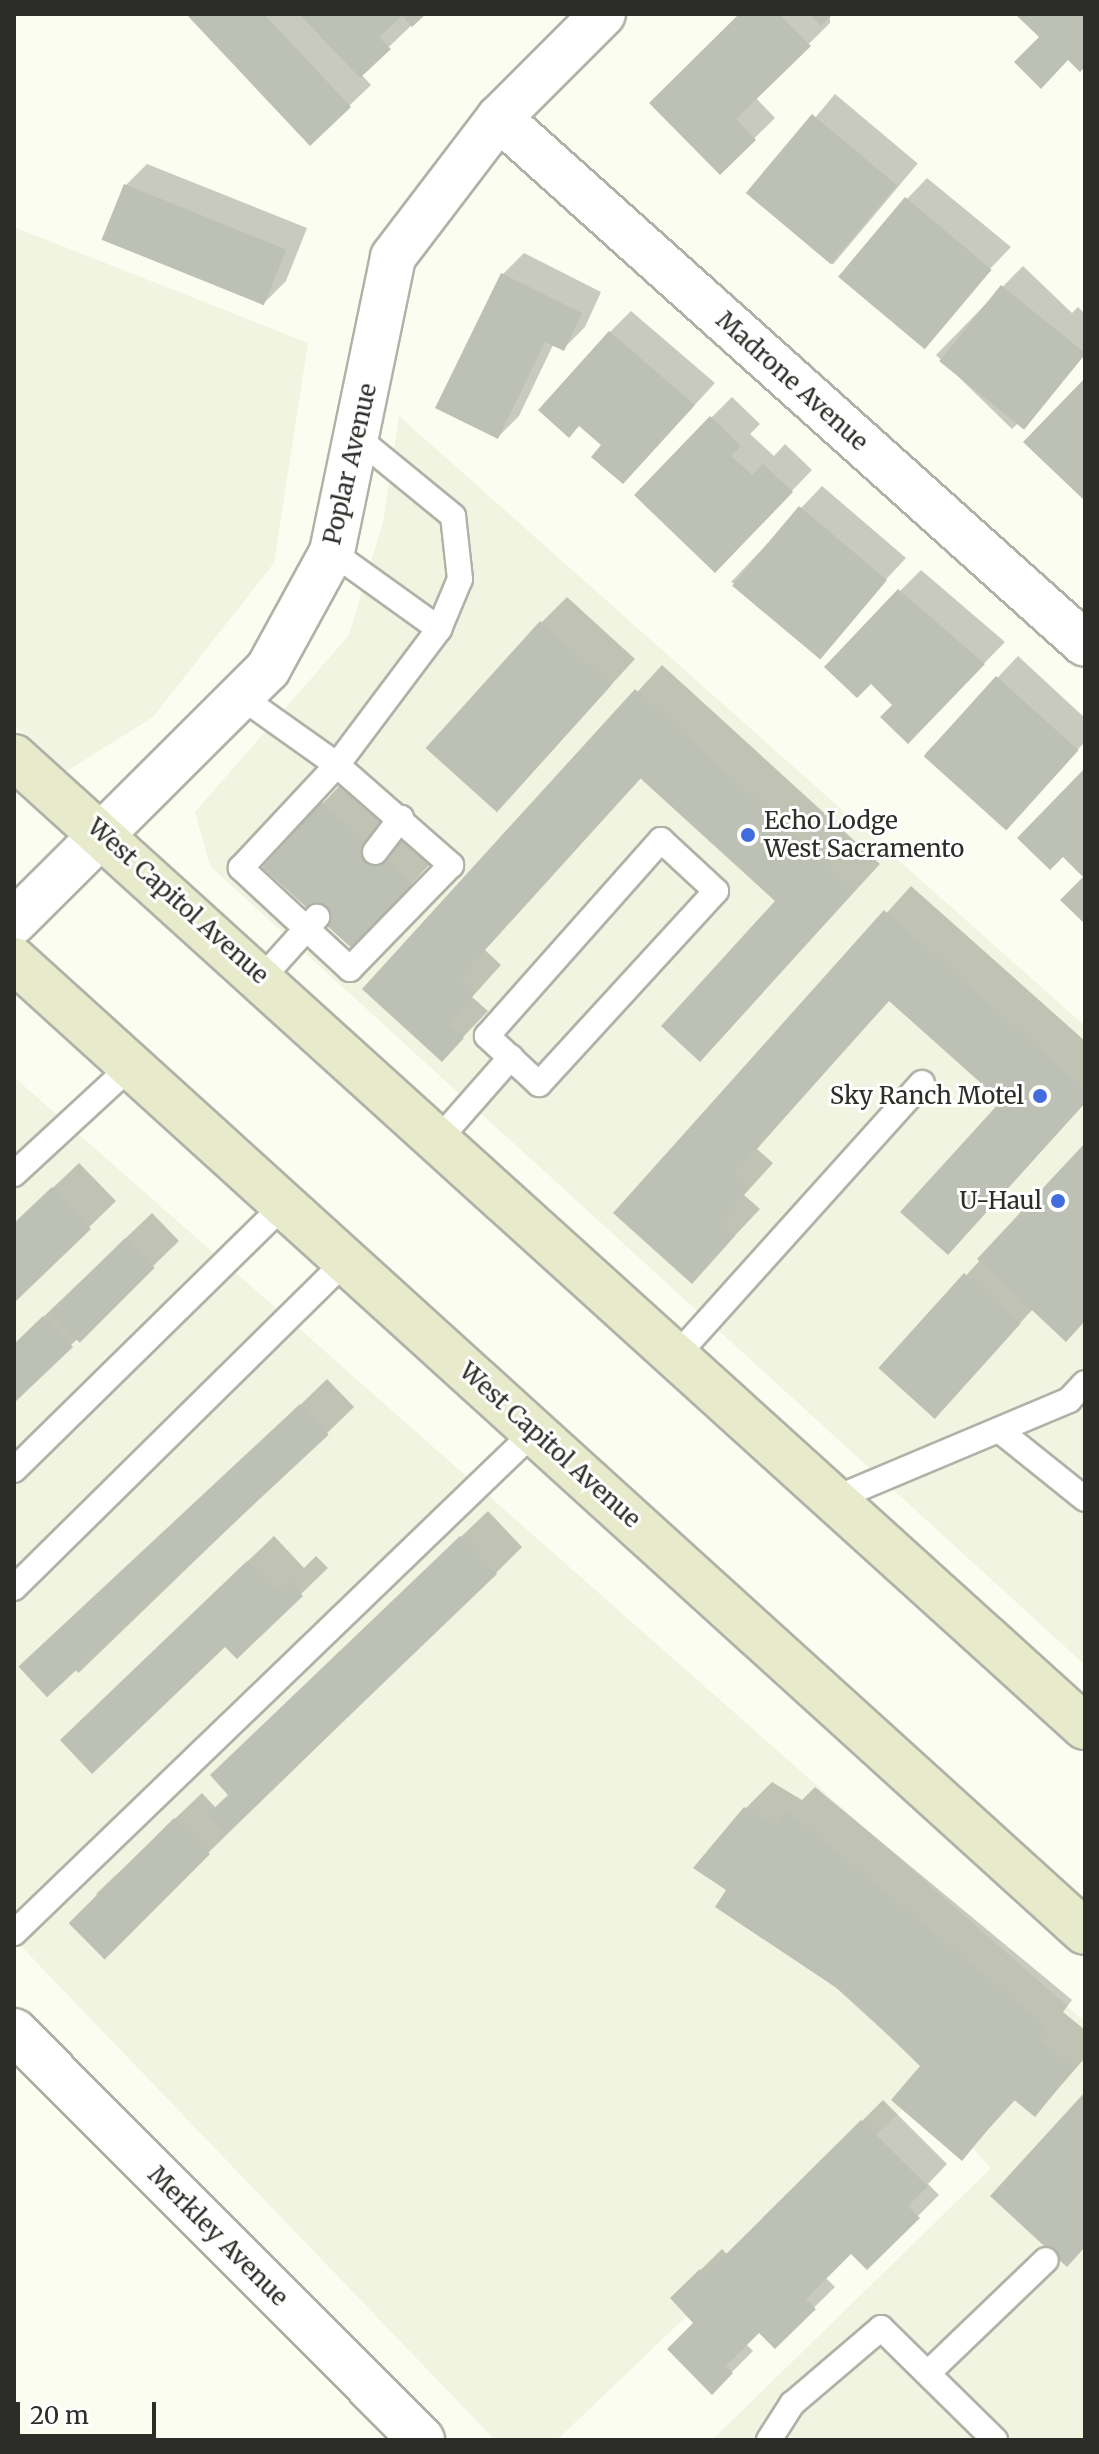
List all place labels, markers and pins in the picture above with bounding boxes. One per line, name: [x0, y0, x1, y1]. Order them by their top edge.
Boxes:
place label: Echo Lodge West Sacramento: [764, 807, 964, 863]
marker: Echo Lodge West Sacramento: [739, 826, 757, 844]
place label: Sky Ranch Motel: [830, 1082, 1024, 1110]
marker: Sky Ranch Motel: [1031, 1087, 1049, 1105]
place label: U-Haul: [960, 1187, 1042, 1215]
marker: U-Haul: [1049, 1192, 1067, 1210]

